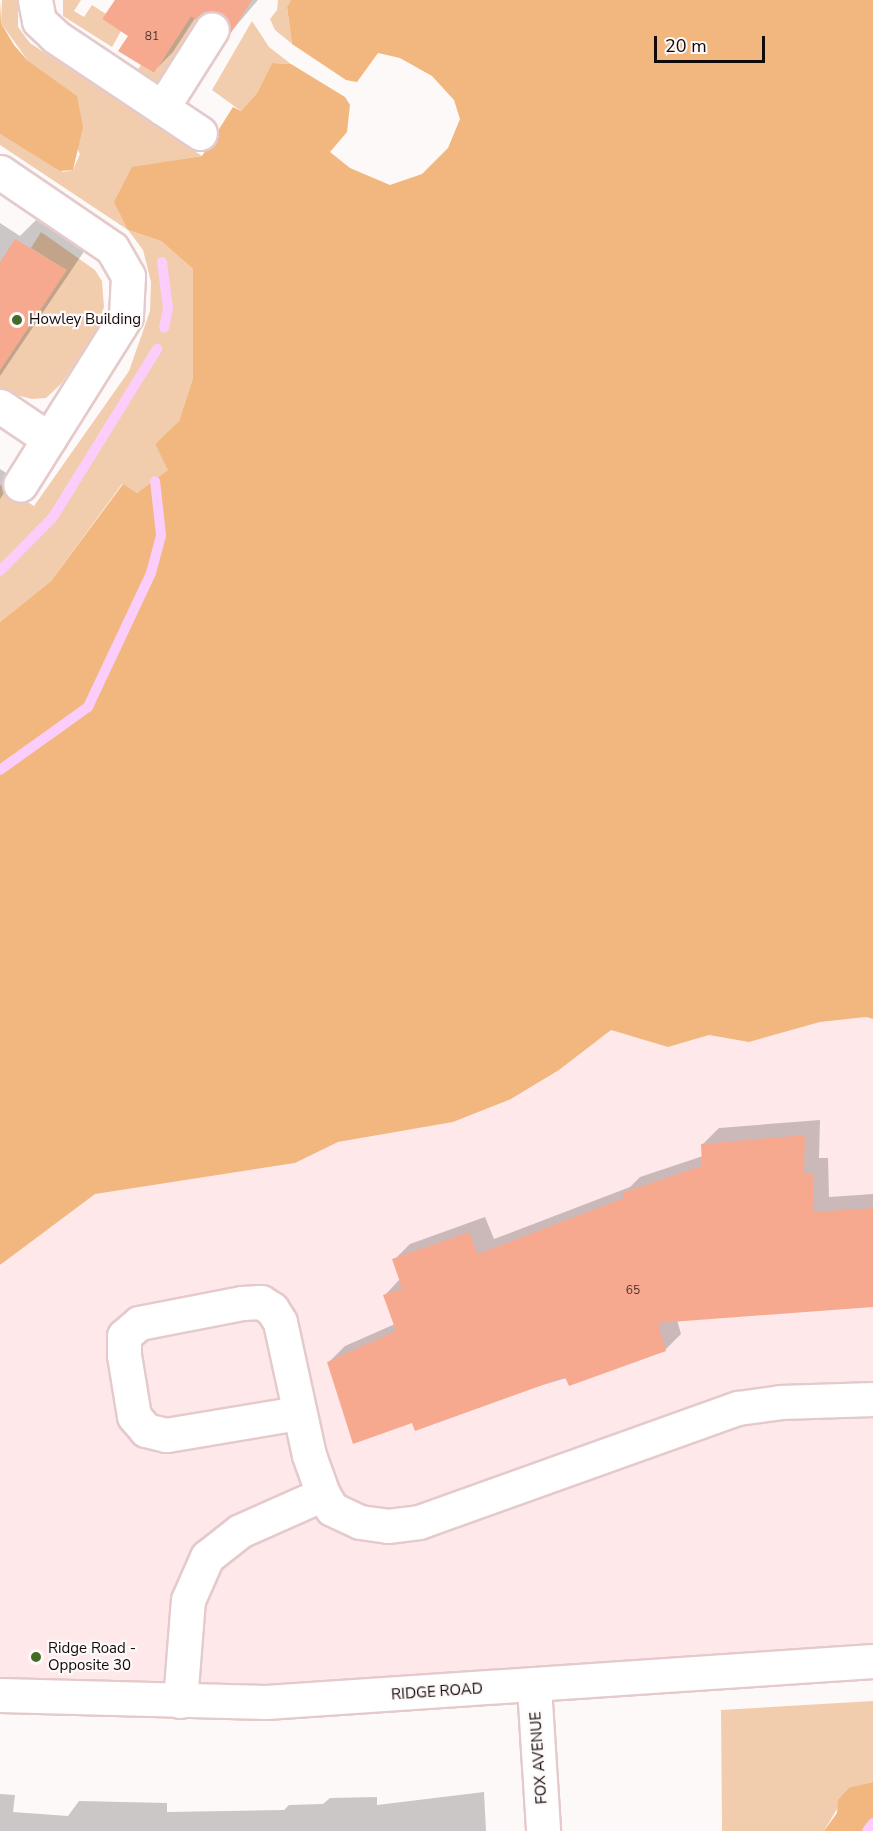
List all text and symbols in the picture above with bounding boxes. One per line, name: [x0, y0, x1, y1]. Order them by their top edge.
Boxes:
scale bar: [657, 24, 768, 62]
house number: 81: [145, 30, 159, 44]
text: 20 m: [665, 34, 707, 58]
place label: Howley Building: [29, 311, 141, 329]
marker: Howley Building: [10, 313, 24, 327]
house number: 65: [626, 1284, 640, 1298]
place label: Ridge Road - Opposite 30: [48, 1639, 136, 1674]
marker: Ridge Road - Opposite 30: [29, 1650, 43, 1664]
street label: RIDGE ROAD: [391, 1680, 483, 1704]
street label: FOX AVENUE: [527, 1711, 551, 1805]

